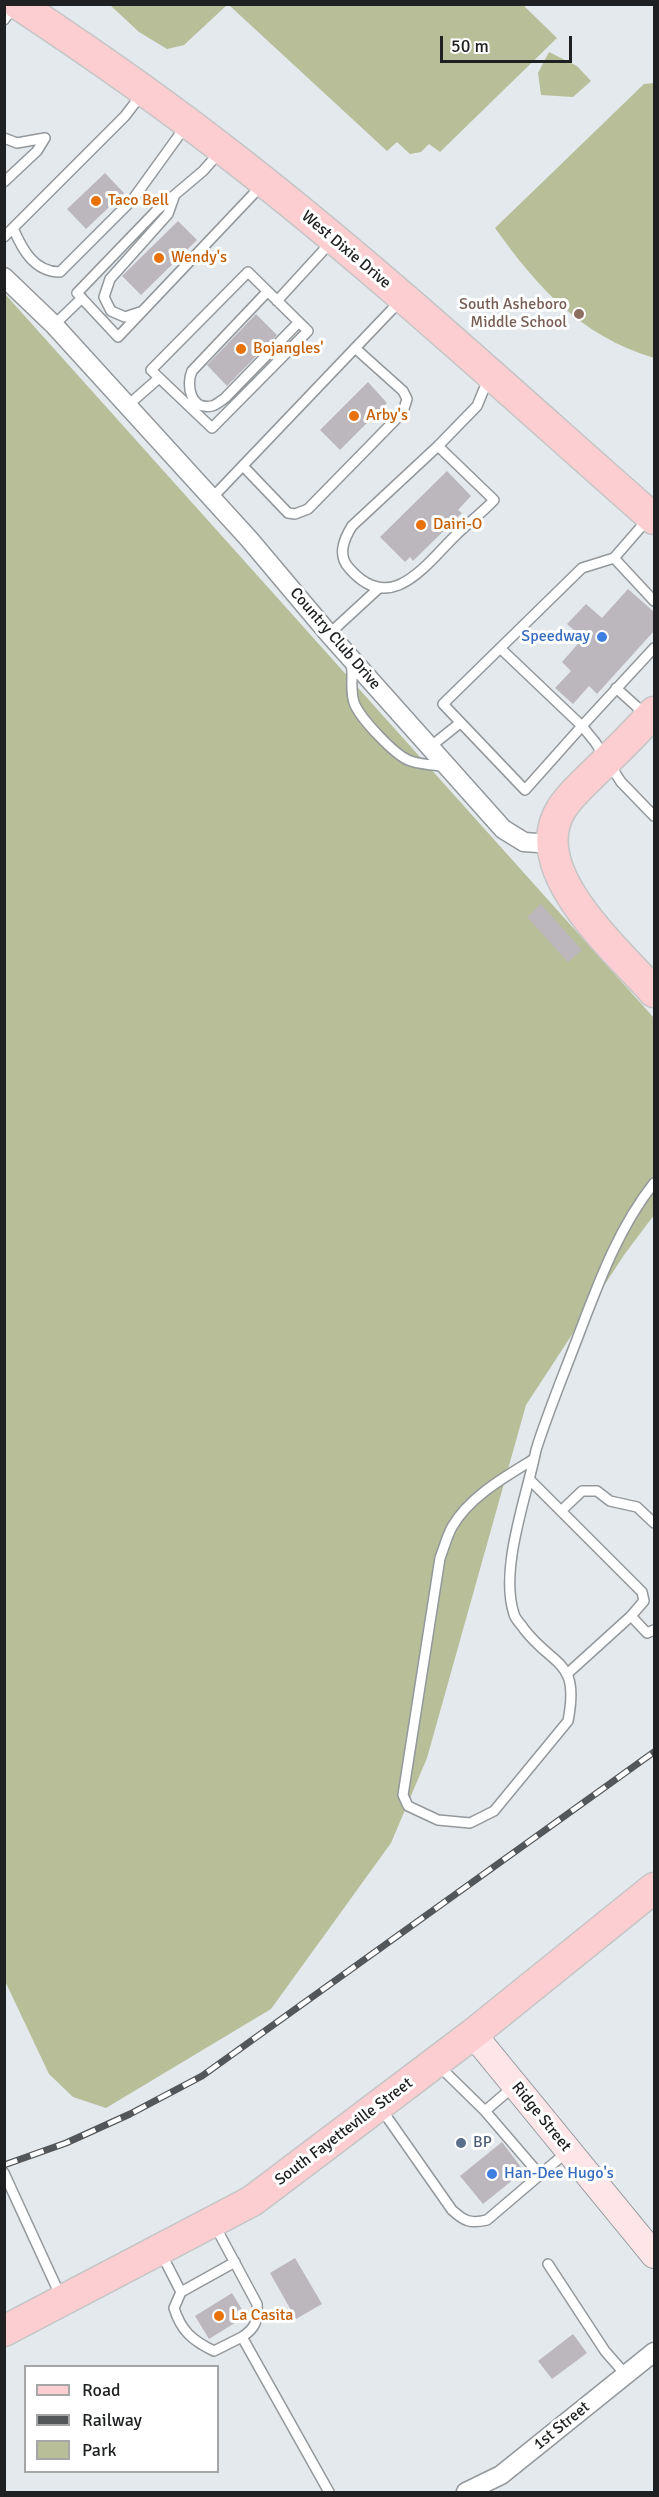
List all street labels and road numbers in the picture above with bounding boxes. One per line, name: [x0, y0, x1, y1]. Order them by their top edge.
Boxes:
street label: West Dixie Drive: [297, 207, 395, 293]
street label: Country Club Drive: [285, 584, 385, 694]
street label: South Fayetteville Street: [271, 2074, 417, 2190]
street label: Ridge Street: [507, 2078, 575, 2156]
street label: 1st Street: [530, 2398, 594, 2454]

